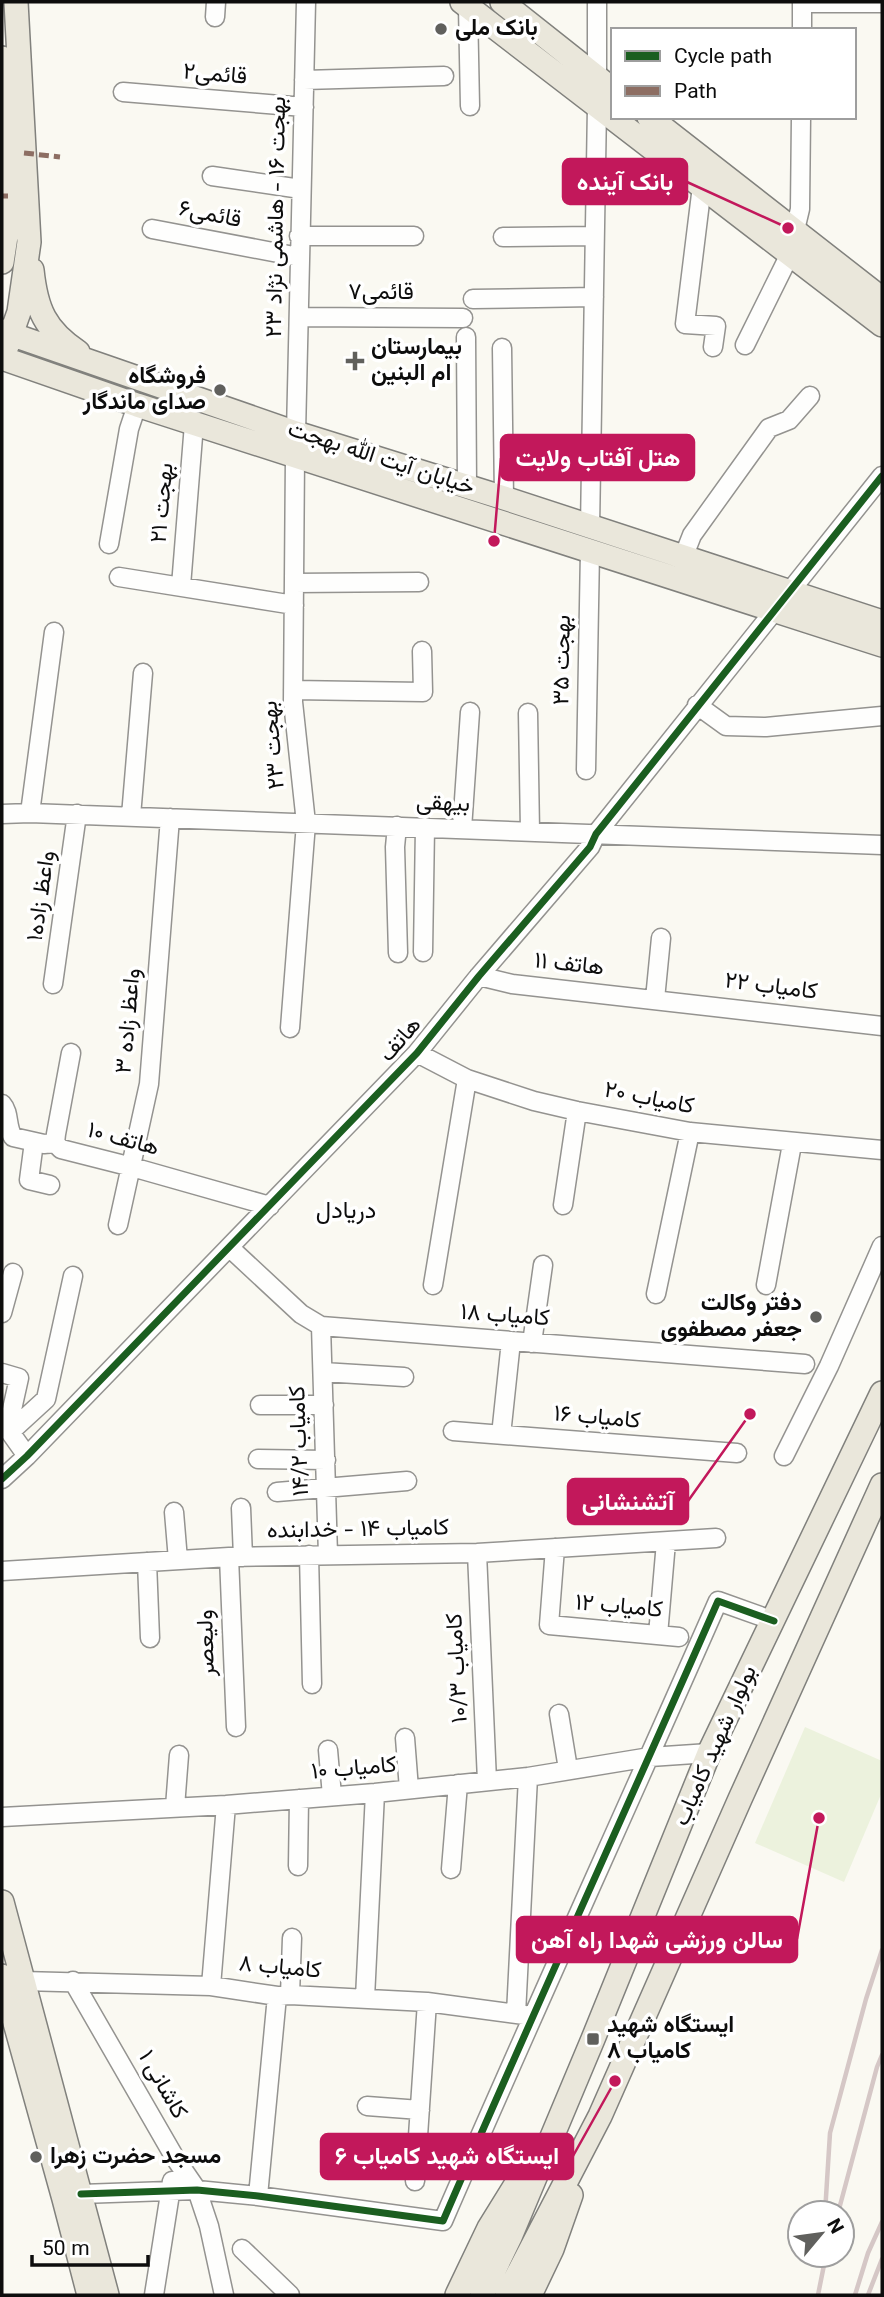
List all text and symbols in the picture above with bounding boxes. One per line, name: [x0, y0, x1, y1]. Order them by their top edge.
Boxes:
place label: بانک ملی: [455, 11, 538, 47]
marker: بانک ملی: [433, 21, 449, 37]
legend: [611, 28, 856, 119]
text: Cycle path: [674, 41, 772, 74]
street label: قائمی۲: [182, 54, 248, 96]
text: Path: [674, 76, 717, 109]
street label: بهجت ۱۶ - هاشمی نژاد ۲۳: [257, 96, 297, 338]
callout: بانک آینده: [563, 159, 687, 204]
text: بانک آینده: [577, 165, 673, 203]
street label: قائمی۶: [176, 191, 244, 239]
street label: قائمی۷: [348, 275, 414, 311]
place label: بیمارستان ام البنین: [371, 330, 462, 392]
marker: بیمارستان ام البنین: [345, 351, 365, 371]
place label: فروشگاه صدای ماندگار: [82, 359, 206, 421]
marker: فروشگاه صدای ماندگار: [212, 382, 228, 398]
street label: خیابان آیت الله بهجت: [283, 412, 479, 506]
callout: هتل آفتاب ولایت: [501, 435, 694, 480]
text: هتل آفتاب ولایت: [516, 441, 680, 479]
street label: بهجت ۲۱: [142, 462, 184, 544]
street label: بهجت ۳۵: [544, 615, 582, 705]
street label: بهجت ۲۳: [252, 699, 296, 791]
street label: بیهقی: [415, 785, 471, 823]
street label: واعظ زاده۱: [18, 848, 66, 944]
street label: هاتف ۱۱: [532, 943, 606, 987]
street label: کامیاب ۲۲: [723, 963, 819, 1011]
street label: واعظ زاده ۳: [106, 967, 152, 1075]
street label: هاتف: [371, 1009, 431, 1071]
street label: کامیاب ۲۰: [601, 1073, 697, 1125]
street label: هاتف ۱۰: [83, 1113, 163, 1167]
district label: دریادل: [316, 1193, 376, 1231]
place label: دفتر وکالت جعفر مصطفوی: [661, 1286, 802, 1348]
street label: کامیاب ۱۸: [459, 1295, 551, 1337]
marker: دفتر وکالت جعفر مصطفوی: [808, 1309, 824, 1325]
street label: کامیاب ۱۴/۲: [280, 1385, 320, 1497]
street label: کامیاب ۱۶: [552, 1396, 642, 1440]
callout: آتشنشانی: [568, 1479, 688, 1524]
text: آتشنشانی: [582, 1485, 676, 1523]
street label: کامیاب ۱۴ - خدابنده: [266, 1510, 450, 1550]
street label: کامیاب ۱۲: [574, 1585, 664, 1629]
street label: ولیعصر: [188, 1609, 226, 1678]
street label: کامیاب ۱۰/۳: [437, 1612, 479, 1724]
street label: بولوار شهید کامیاب: [664, 1660, 768, 1832]
street label: کامیاب ۱۰: [310, 1747, 398, 1791]
callout: سالن ورزشی شهدا راه آهن: [517, 1917, 797, 1962]
text: سالن ورزشی شهدا راه آهن: [531, 1923, 783, 1961]
street label: کامیاب ۸: [237, 1946, 323, 1990]
place label: ایستگاه شهید کامیاب ۸: [607, 2008, 734, 2070]
marker: ایستگاه شهید کامیاب ۸: [585, 2031, 601, 2047]
street label: کاشانی ۱: [128, 2044, 196, 2126]
callout: ایستگاه شهید کامیاب ۶: [321, 2134, 573, 2179]
place label: مسجد حضرت زهرا: [50, 2139, 221, 2175]
text: ایستگاه شهید کامیاب ۶: [335, 2139, 559, 2177]
marker: مسجد حضرت زهرا: [28, 2149, 44, 2165]
north arrow: [786, 2199, 856, 2269]
text: N: [818, 2214, 850, 2240]
scale bar: [32, 2224, 147, 2268]
text: 50 m: [42, 2233, 90, 2266]

